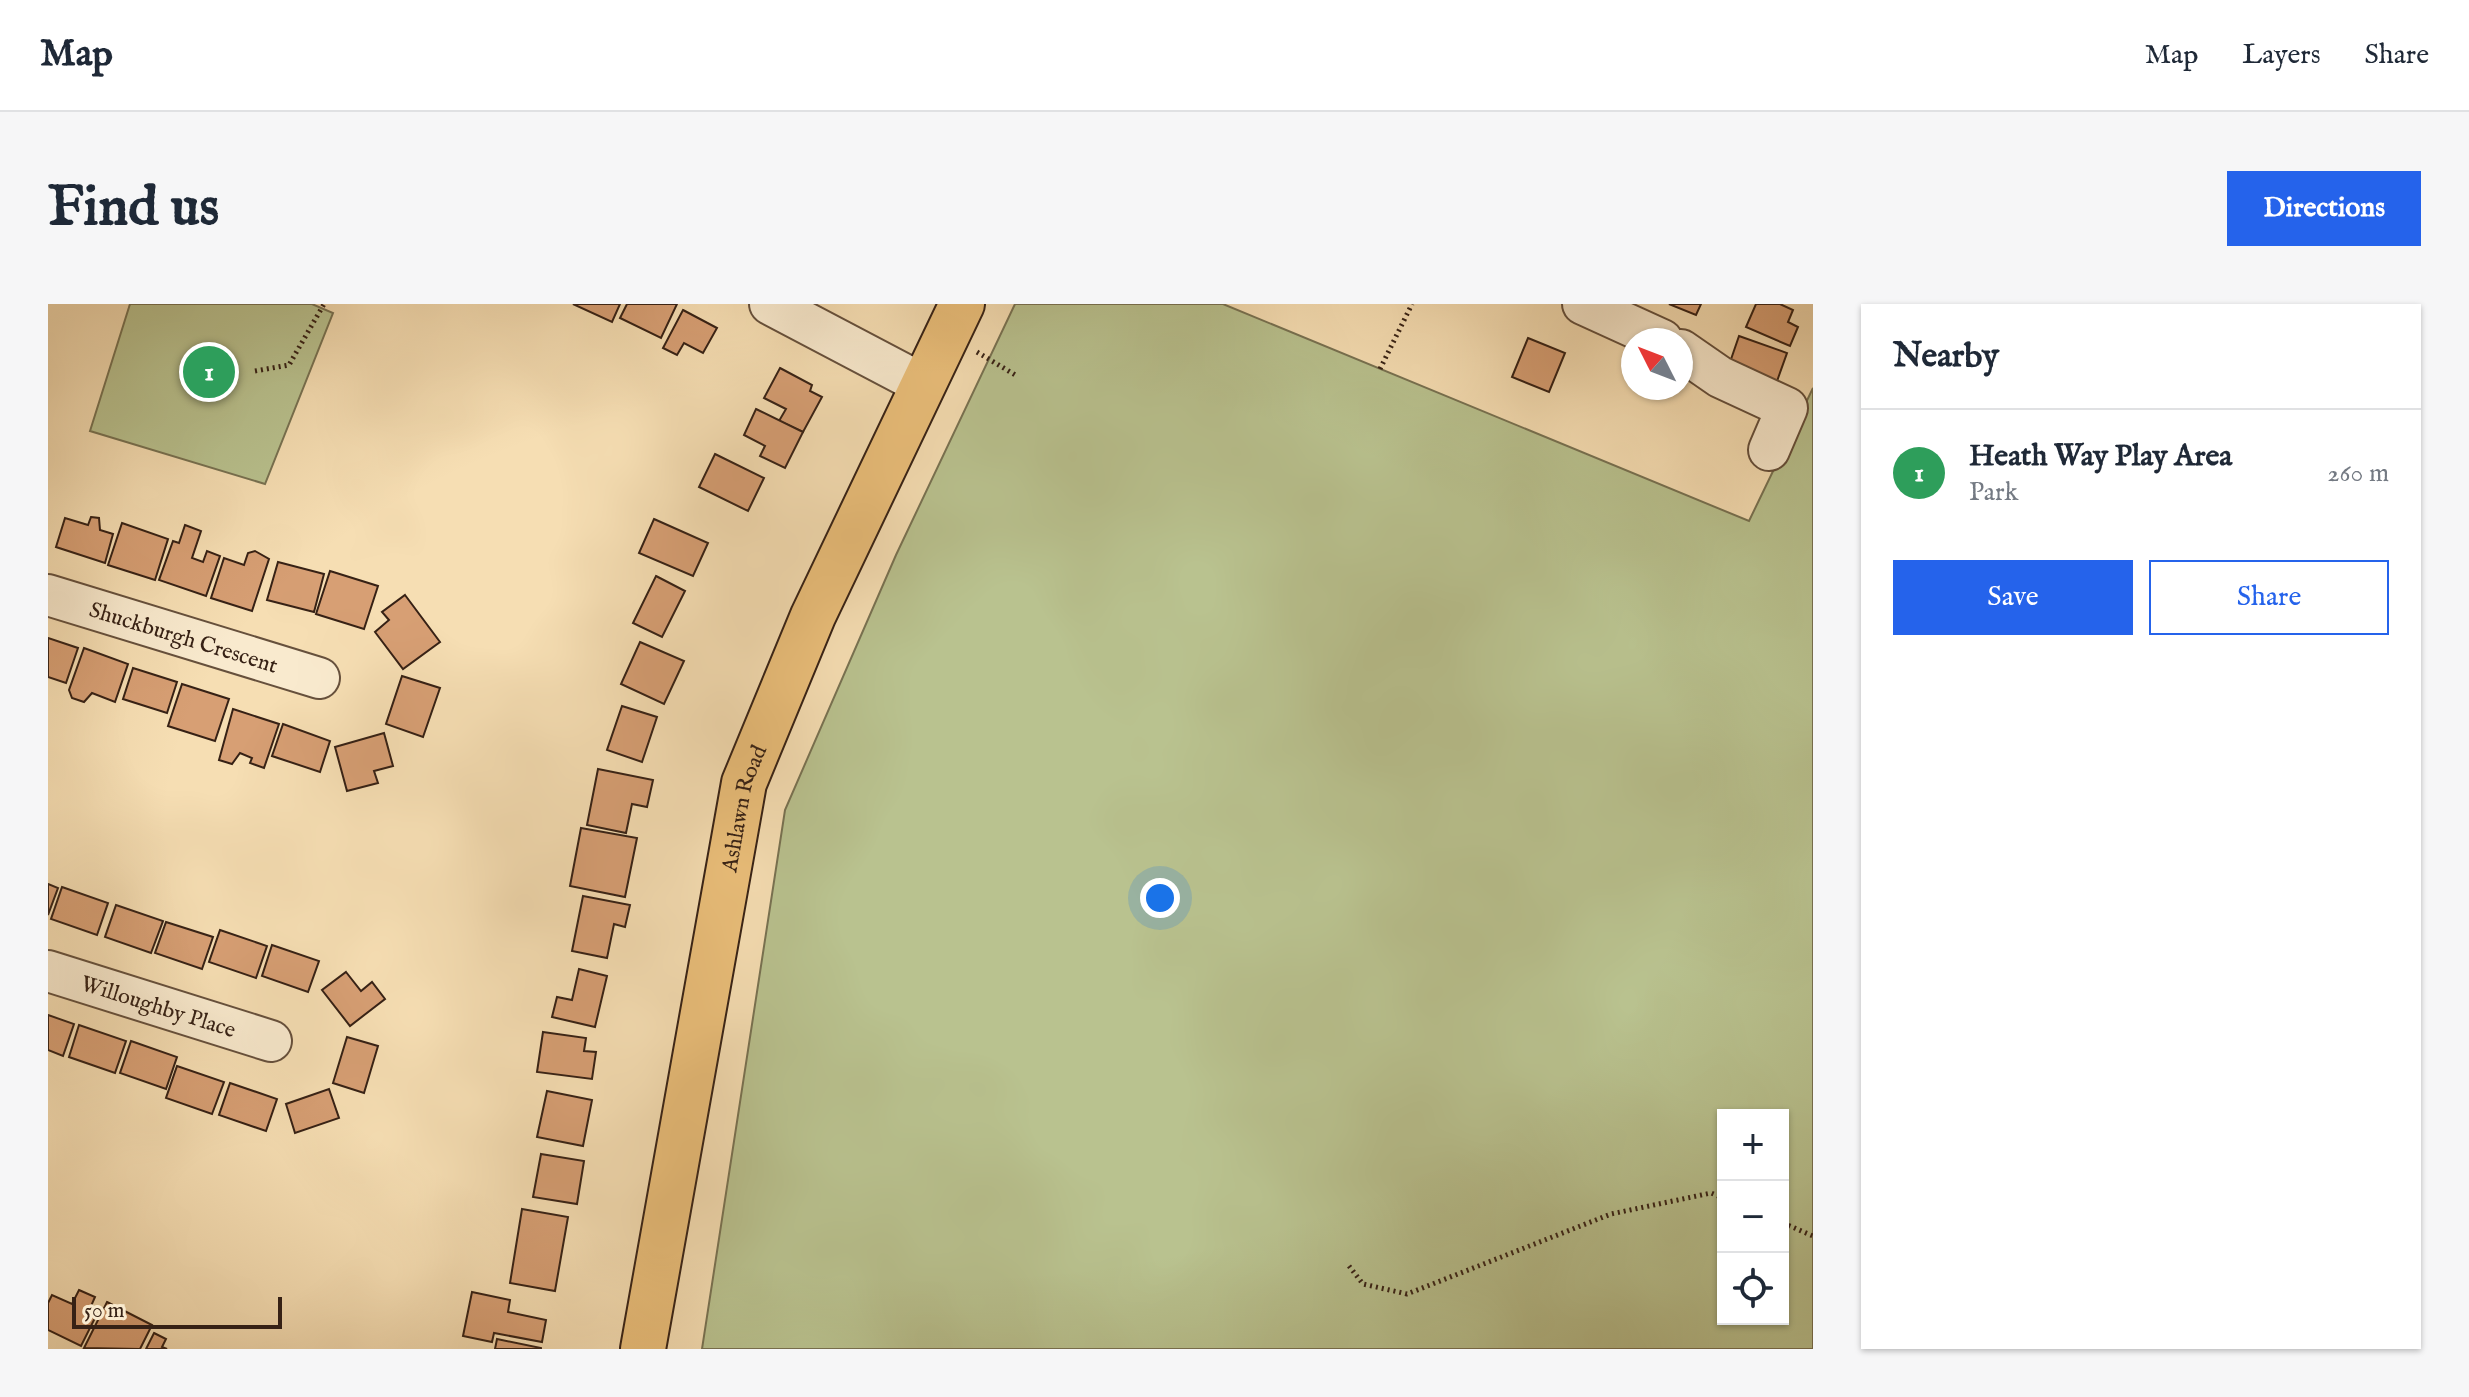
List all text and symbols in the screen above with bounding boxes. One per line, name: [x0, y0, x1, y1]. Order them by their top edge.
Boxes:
text: Map: [40, 31, 113, 79]
text: Map: [2145, 38, 2198, 73]
text: Layers: [2242, 38, 2321, 73]
text: Share: [2365, 38, 2429, 73]
button: Directions: [2227, 171, 2421, 246]
text: Find us: [48, 173, 219, 244]
north arrow: [1621, 328, 1693, 400]
text: Nearby: [1893, 335, 1999, 378]
pin: 1: [183, 342, 235, 402]
text: Heath Way Play Area: [1969, 438, 2232, 476]
text: 1: [1914, 457, 1924, 490]
text: 260 m: [2327, 457, 2389, 490]
text: Park: [1969, 476, 2018, 509]
button: Save: [1893, 560, 2133, 635]
button: Share: [2149, 560, 2389, 635]
street label: Shuckburgh Crescent: [86, 596, 281, 681]
street label: Ashlawn Road: [716, 741, 774, 875]
your location: [1140, 878, 1180, 918]
street label: Willoughby Place: [77, 970, 239, 1045]
map controls: [1717, 1109, 1789, 1325]
button: +: [1717, 1109, 1789, 1181]
button: −: [1717, 1181, 1789, 1253]
button: locate: [1717, 1253, 1789, 1325]
scale bar: [72, 1293, 282, 1329]
text: 50 m: [84, 1297, 125, 1325]

